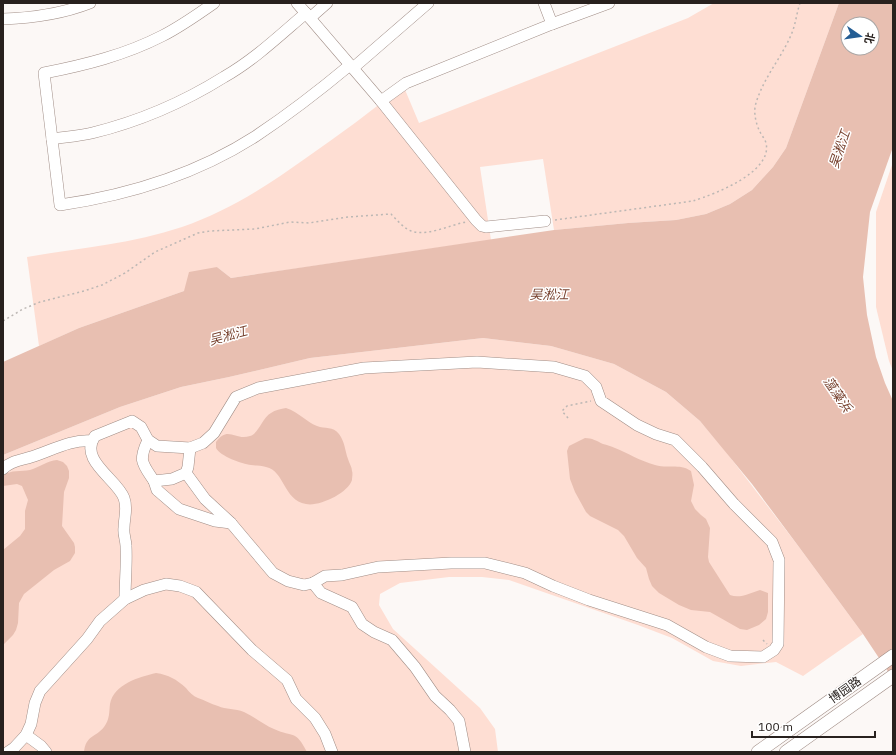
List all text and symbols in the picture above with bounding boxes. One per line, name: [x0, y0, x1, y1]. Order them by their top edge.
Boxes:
north arrow: [840, 16, 880, 56]
text: 北: [862, 31, 878, 45]
water label: 吴淞江: [825, 126, 855, 170]
water label: 吴淞江: [529, 286, 570, 303]
water label: 吴淞江: [207, 322, 251, 349]
water label: 蕰藻浜: [820, 373, 856, 416]
street label: 博园路: [826, 673, 864, 706]
scale bar: [752, 713, 875, 739]
text: 100 m: [758, 719, 793, 734]

